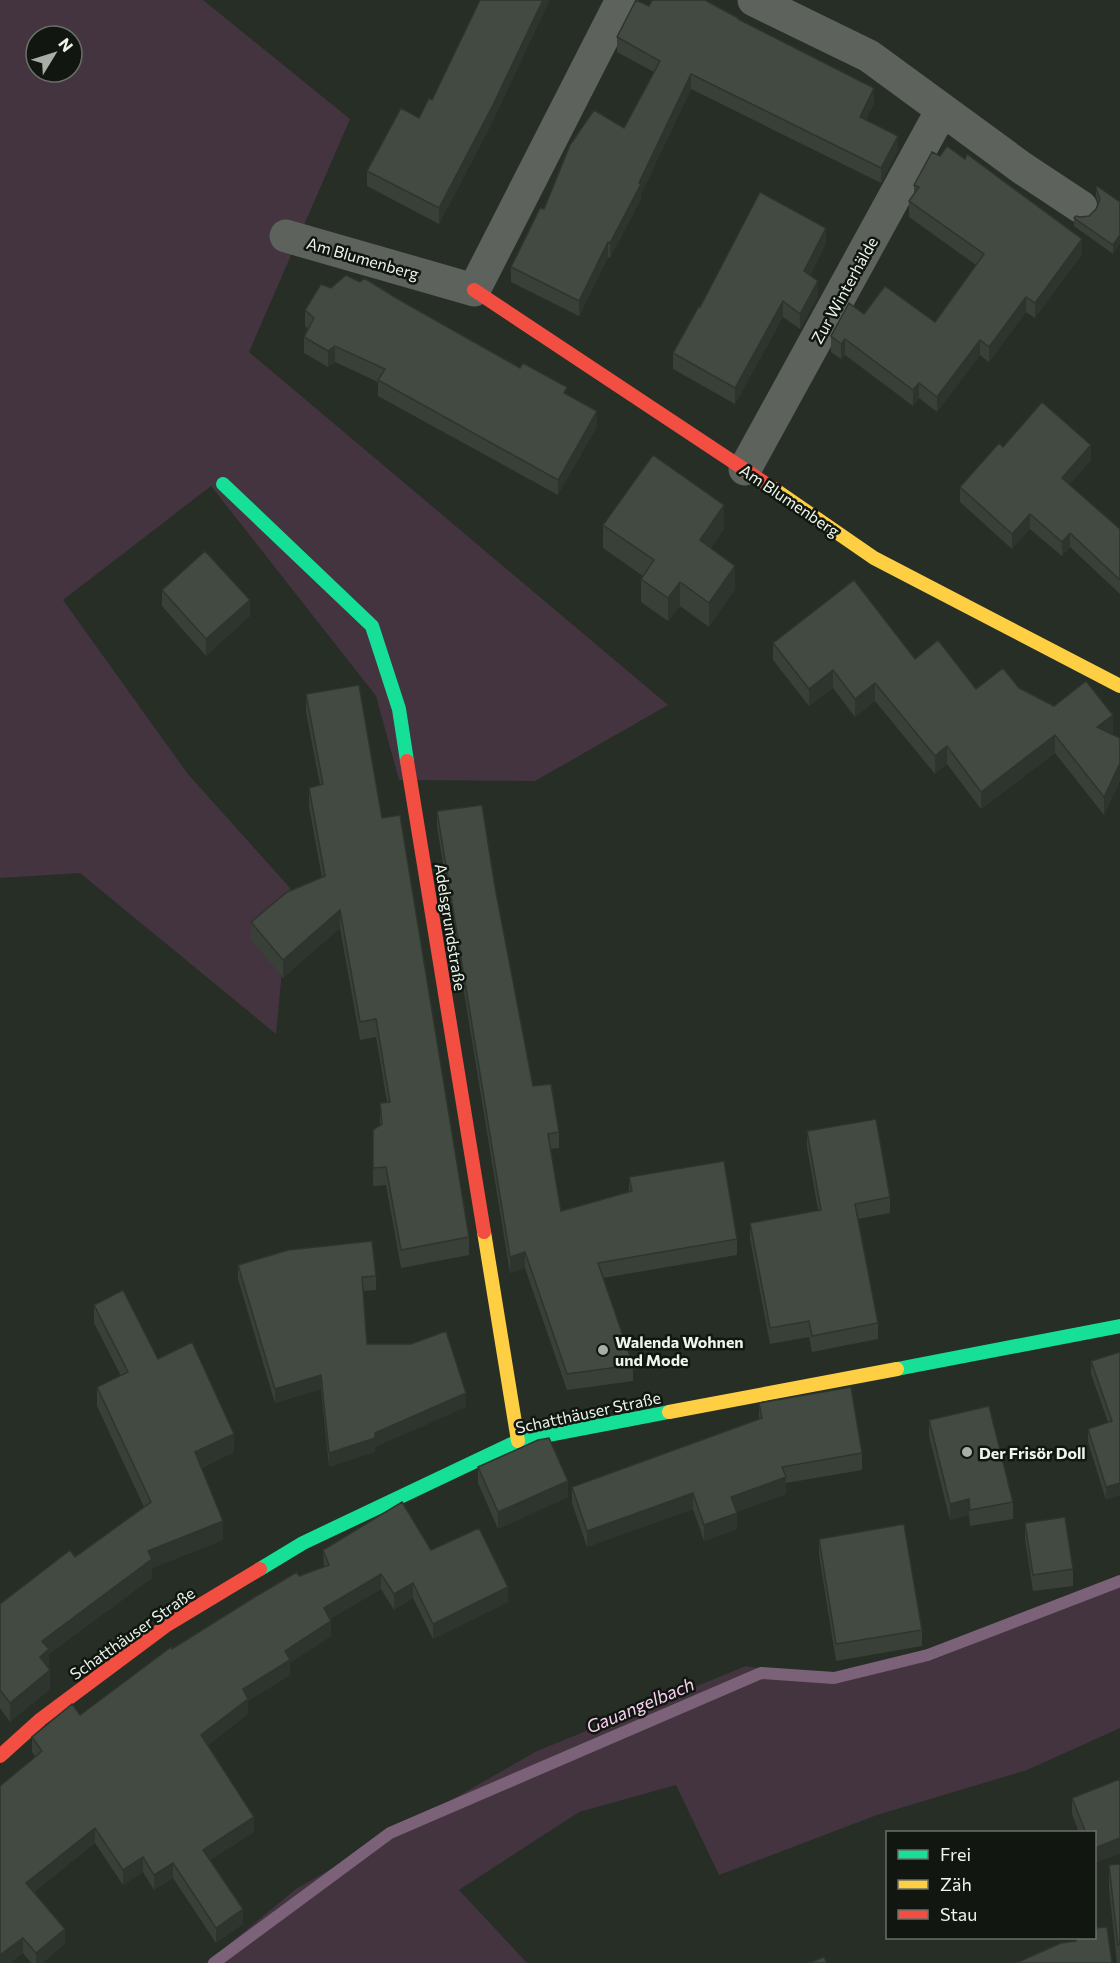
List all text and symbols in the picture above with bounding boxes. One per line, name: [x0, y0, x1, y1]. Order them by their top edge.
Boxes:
north arrow: [24, 24, 84, 84]
text: N: [55, 34, 77, 55]
street label: Am Blumenberg: [305, 233, 422, 283]
street label: Zur Winterhälde: [807, 233, 881, 347]
street label: Am Blumenberg: [737, 460, 844, 540]
street label: Adelsgrundstraße: [432, 862, 470, 992]
place label: Walenda Wohnen und Mode: [615, 1332, 744, 1369]
marker: Walenda Wohnen und Mode: [596, 1343, 610, 1357]
street label: Schatthäuser Straße: [514, 1387, 662, 1437]
place label: Der Frisör Doll: [979, 1443, 1086, 1462]
marker: Der Frisör Doll: [960, 1445, 974, 1459]
street label: Schatthäuser Straße: [66, 1583, 198, 1683]
water label: Gauangelbach: [583, 1672, 697, 1738]
legend: [886, 1831, 1096, 1939]
text: Frei: [940, 1843, 971, 1865]
text: Zäh: [940, 1873, 972, 1895]
text: Stau: [940, 1903, 977, 1925]

